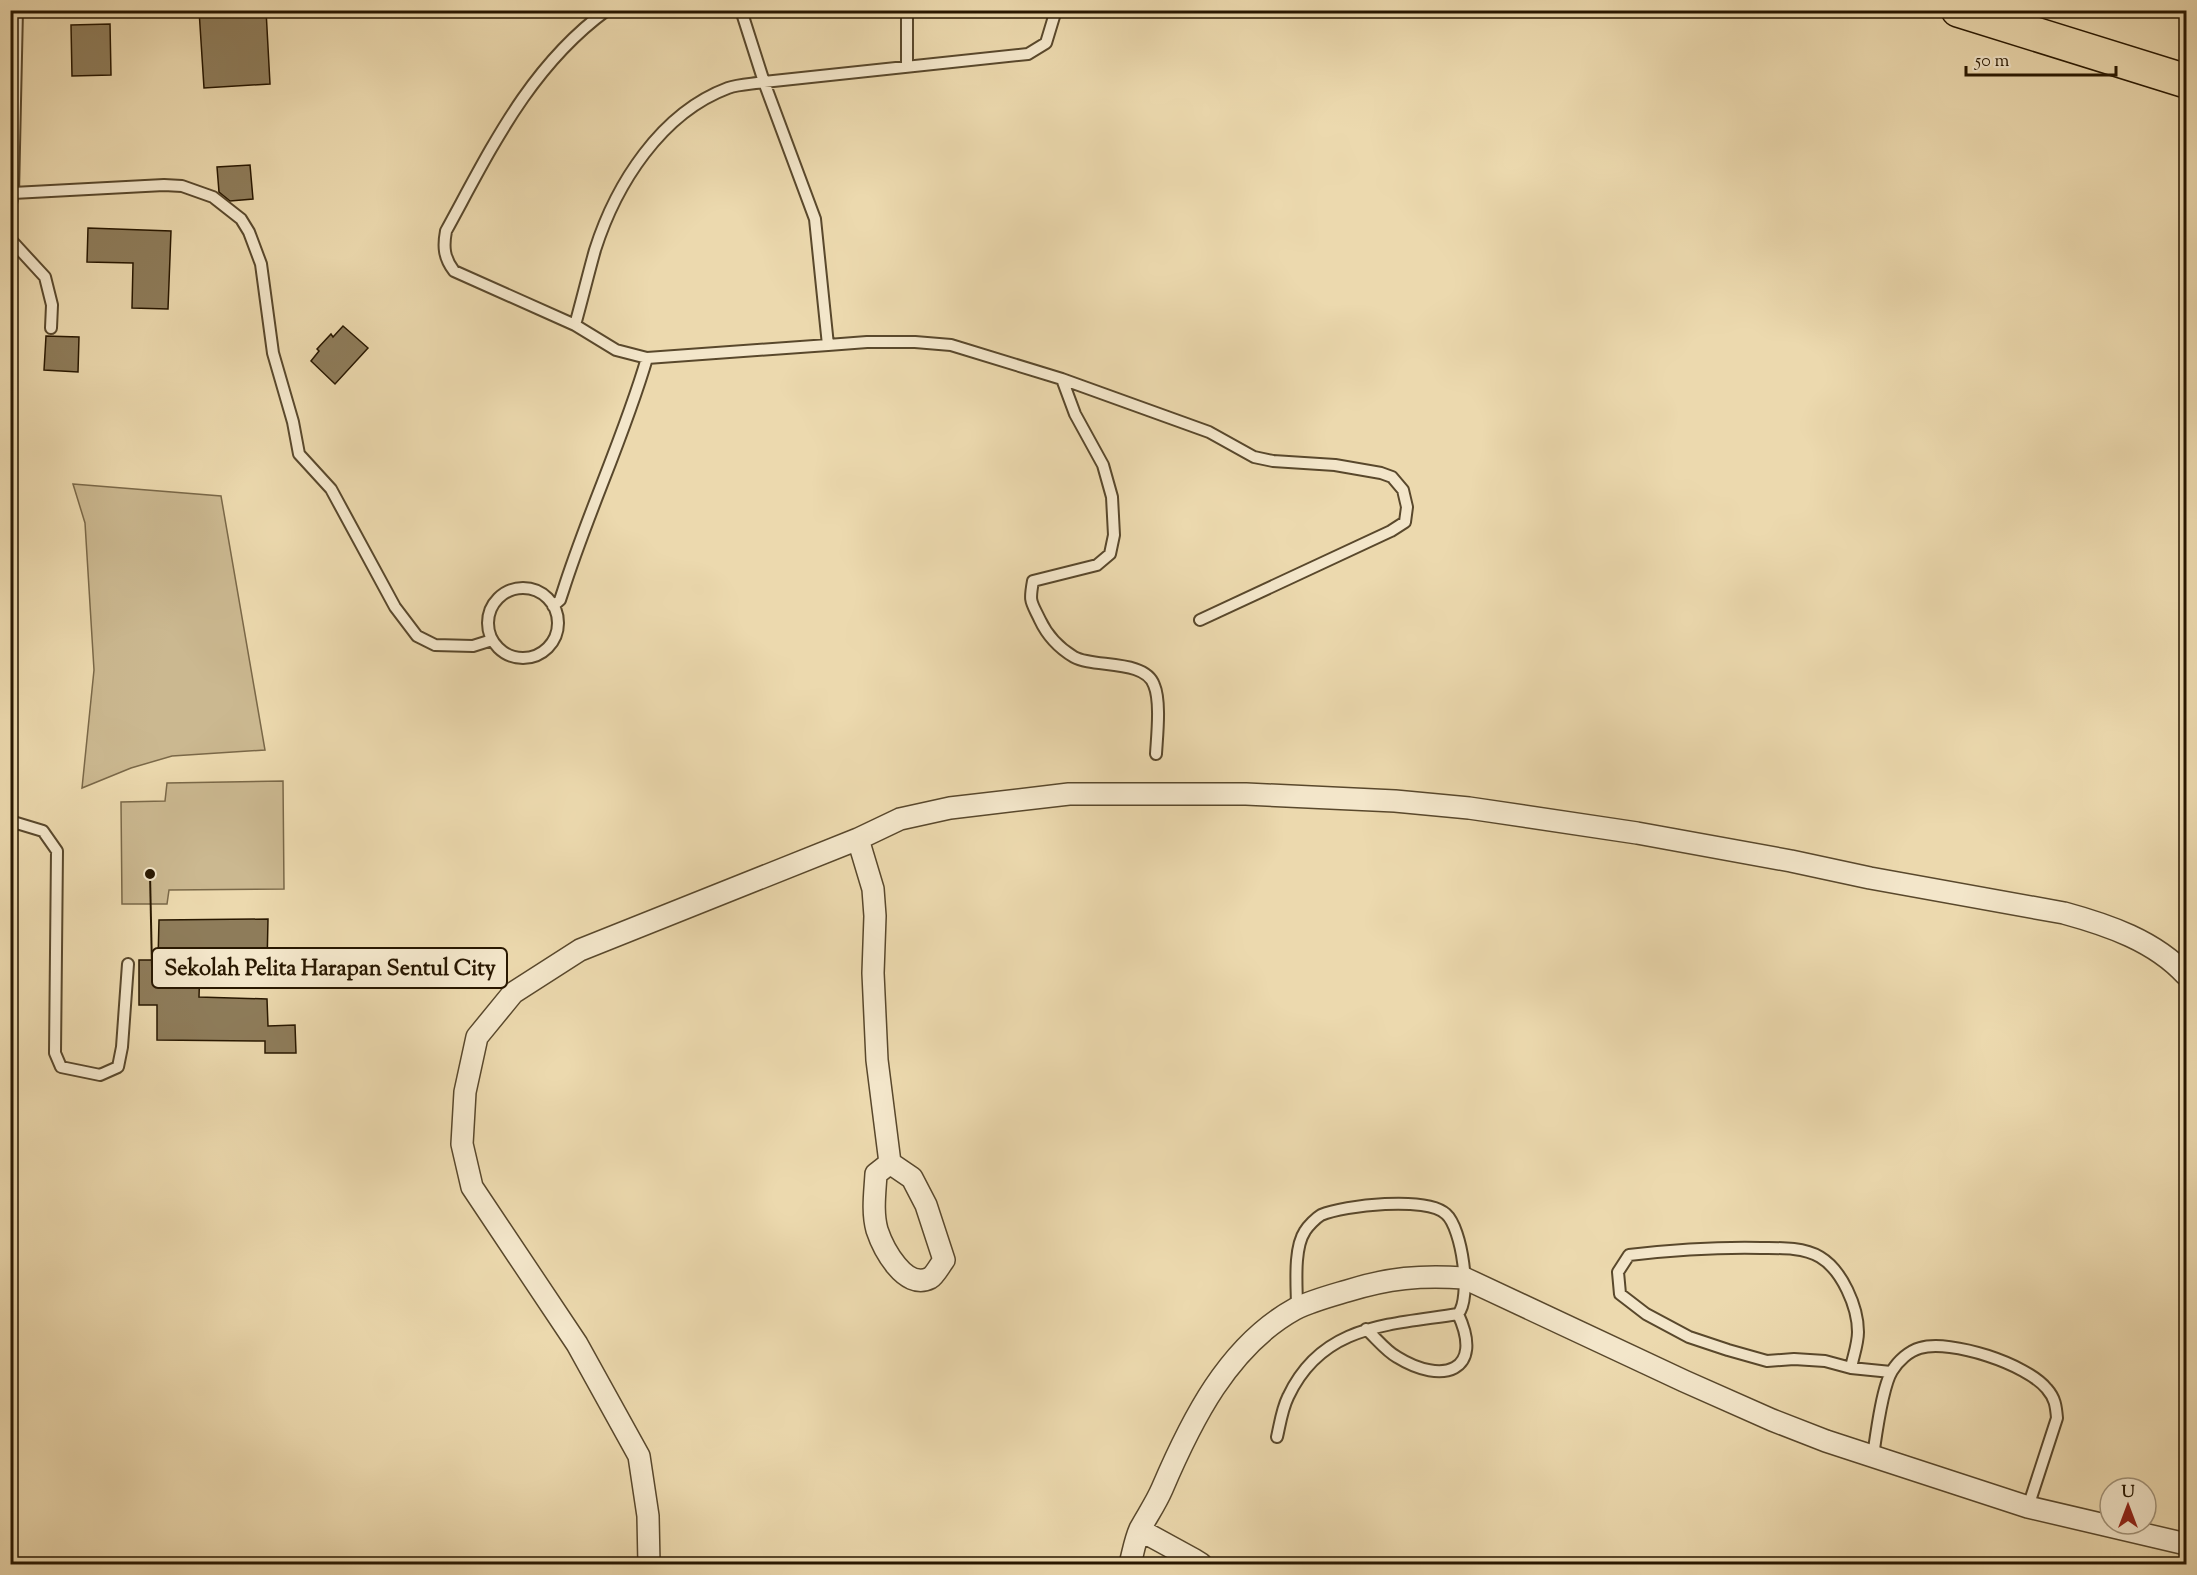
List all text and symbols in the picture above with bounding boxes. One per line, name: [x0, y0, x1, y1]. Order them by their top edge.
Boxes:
scale bar: [1966, 39, 2116, 77]
text: 50 m: [1974, 49, 2010, 75]
callout: Sekolah Pelita Harapan Sentul City: [152, 948, 507, 988]
text: Sekolah Pelita Harapan Sentul City: [164, 954, 496, 986]
north arrow: [2098, 1476, 2158, 1536]
text: U: [2121, 1482, 2135, 1505]

